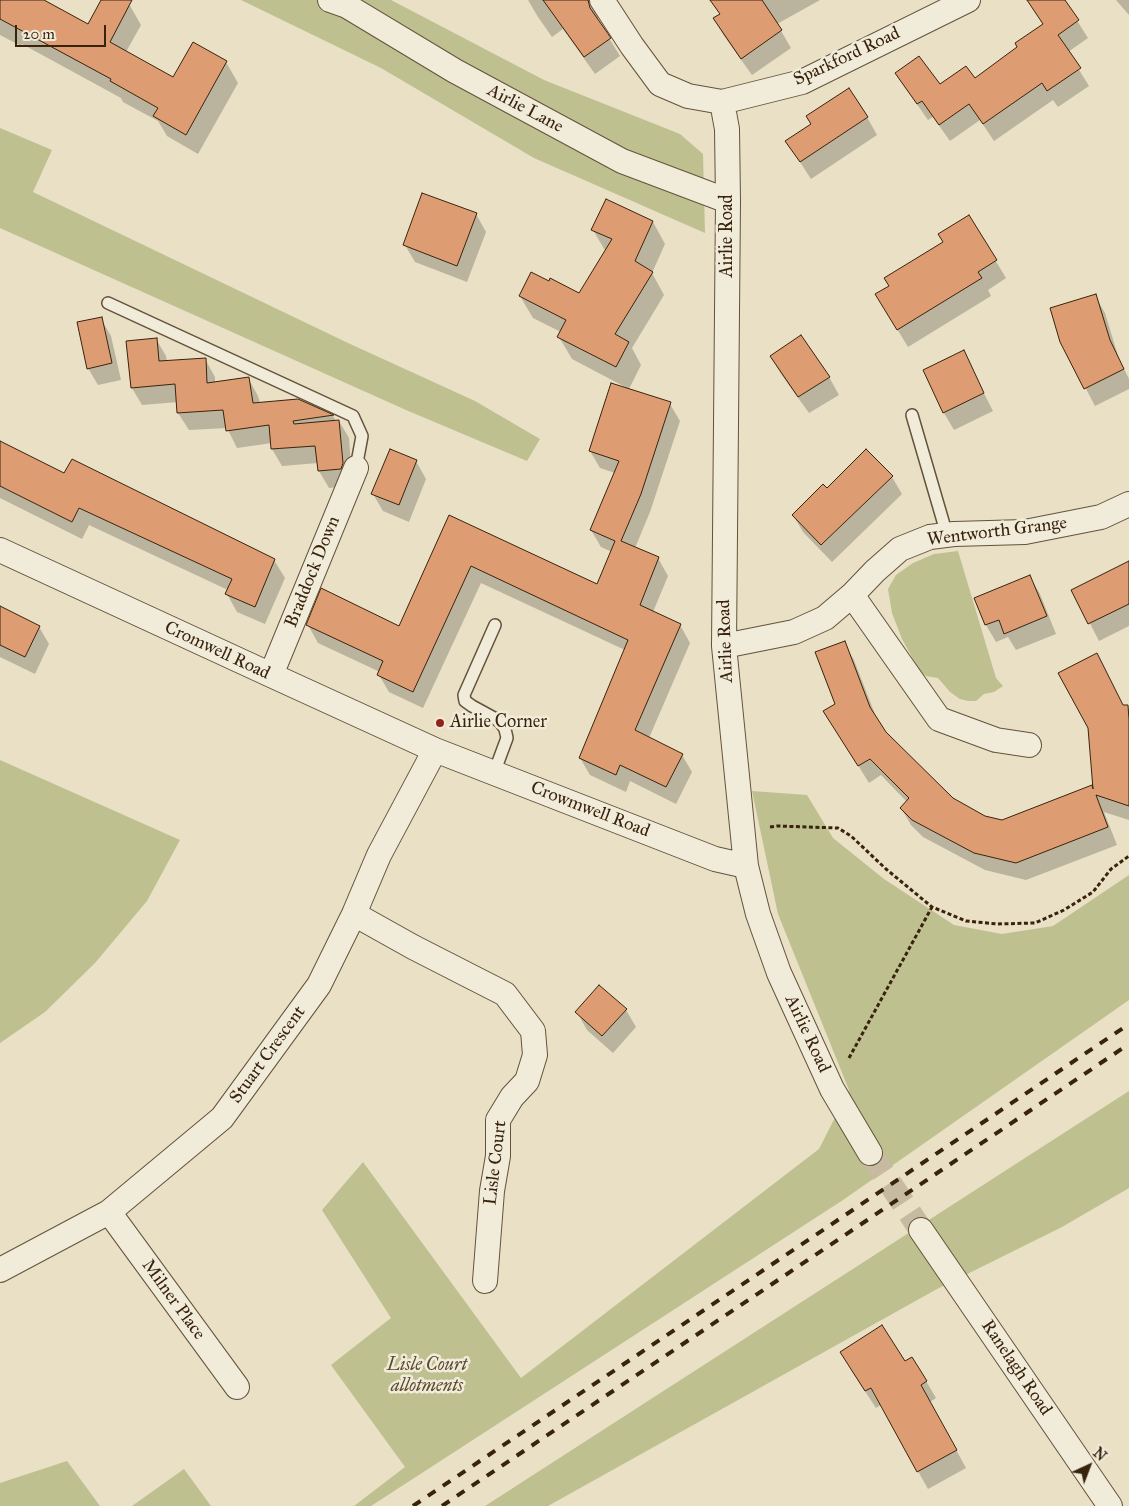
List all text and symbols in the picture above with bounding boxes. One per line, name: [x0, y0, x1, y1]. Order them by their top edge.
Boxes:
scale bar: [18, 15, 109, 47]
street label: Sparkford Road: [790, 23, 904, 91]
text: 20 m: [23, 25, 55, 43]
street label: Airlie Lane: [483, 80, 567, 138]
street label: Airlie Road: [717, 194, 739, 278]
street label: Braddock Down: [281, 513, 345, 631]
street label: Wentworth Grange: [926, 513, 1068, 551]
street label: Airlie Road: [714, 599, 738, 683]
street label: Cromwell Road: [161, 617, 273, 685]
place label: Airlie Corner: [450, 712, 547, 734]
marker: Airlie Corner: [434, 717, 446, 729]
street label: Crowmwell Road: [527, 777, 653, 843]
street label: Airlie Road: [780, 992, 834, 1076]
street label: Stuart Crescent: [225, 1002, 311, 1108]
street label: Lisle Court: [480, 1119, 512, 1207]
street label: Milner Place: [137, 1256, 209, 1344]
street label: Ranelagh Road: [976, 1316, 1056, 1420]
park label: Lisle Court allotments: [387, 1355, 467, 1398]
north arrow: [1064, 1441, 1114, 1491]
text: N: [1089, 1444, 1110, 1465]

